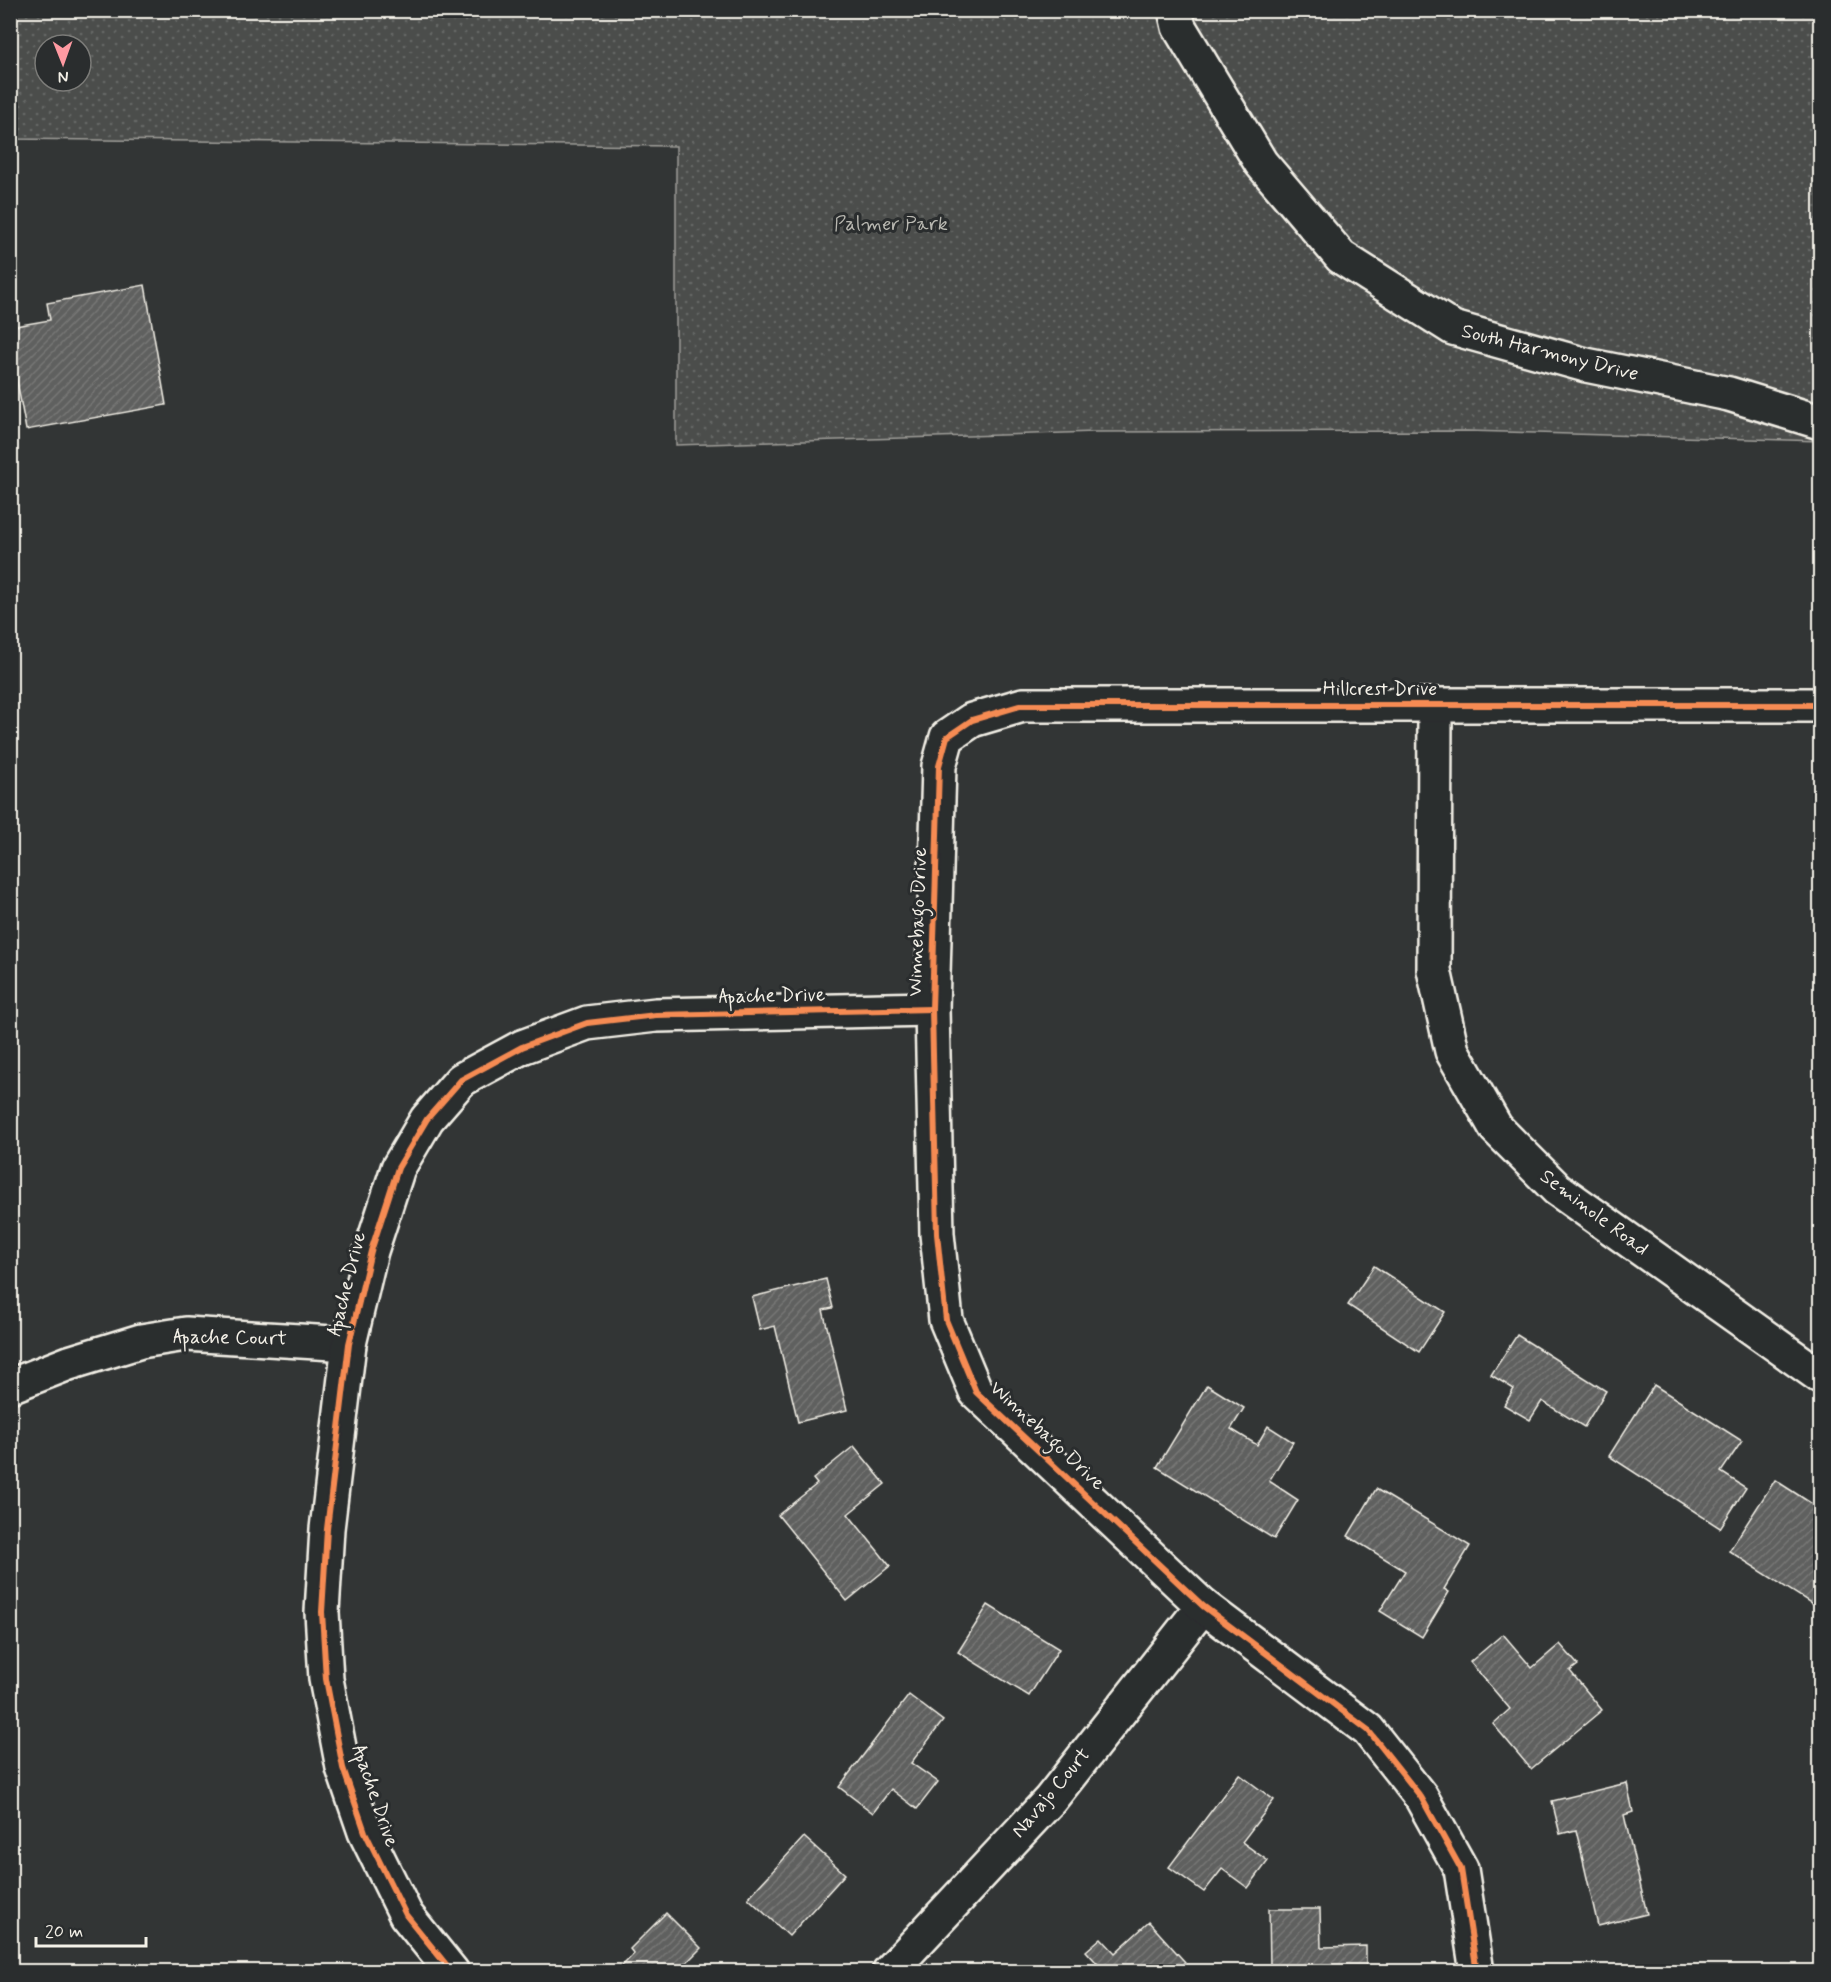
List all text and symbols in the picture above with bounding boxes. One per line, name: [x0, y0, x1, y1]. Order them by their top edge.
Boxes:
north arrow: [33, 33, 93, 93]
text: N: [58, 66, 69, 87]
park label: Palmer Park: [834, 211, 948, 238]
street label: South Harmony Drive: [1459, 318, 1641, 388]
street label: Hillcrest Drive: [1323, 676, 1437, 703]
street label: Winnebago Drive: [902, 847, 936, 997]
street label: Apache Drive: [718, 982, 826, 1011]
street label: Seminole Road: [1534, 1163, 1654, 1263]
street label: Apache Drive: [321, 1229, 374, 1339]
street label: Apache Court: [173, 1324, 287, 1353]
street label: Winnebago Drive: [982, 1375, 1111, 1498]
street label: Apache Drive: [344, 1741, 405, 1851]
street label: Navajo Court: [1005, 1742, 1097, 1844]
scale bar: [36, 1910, 146, 1948]
text: 20 m: [45, 1920, 83, 1944]

